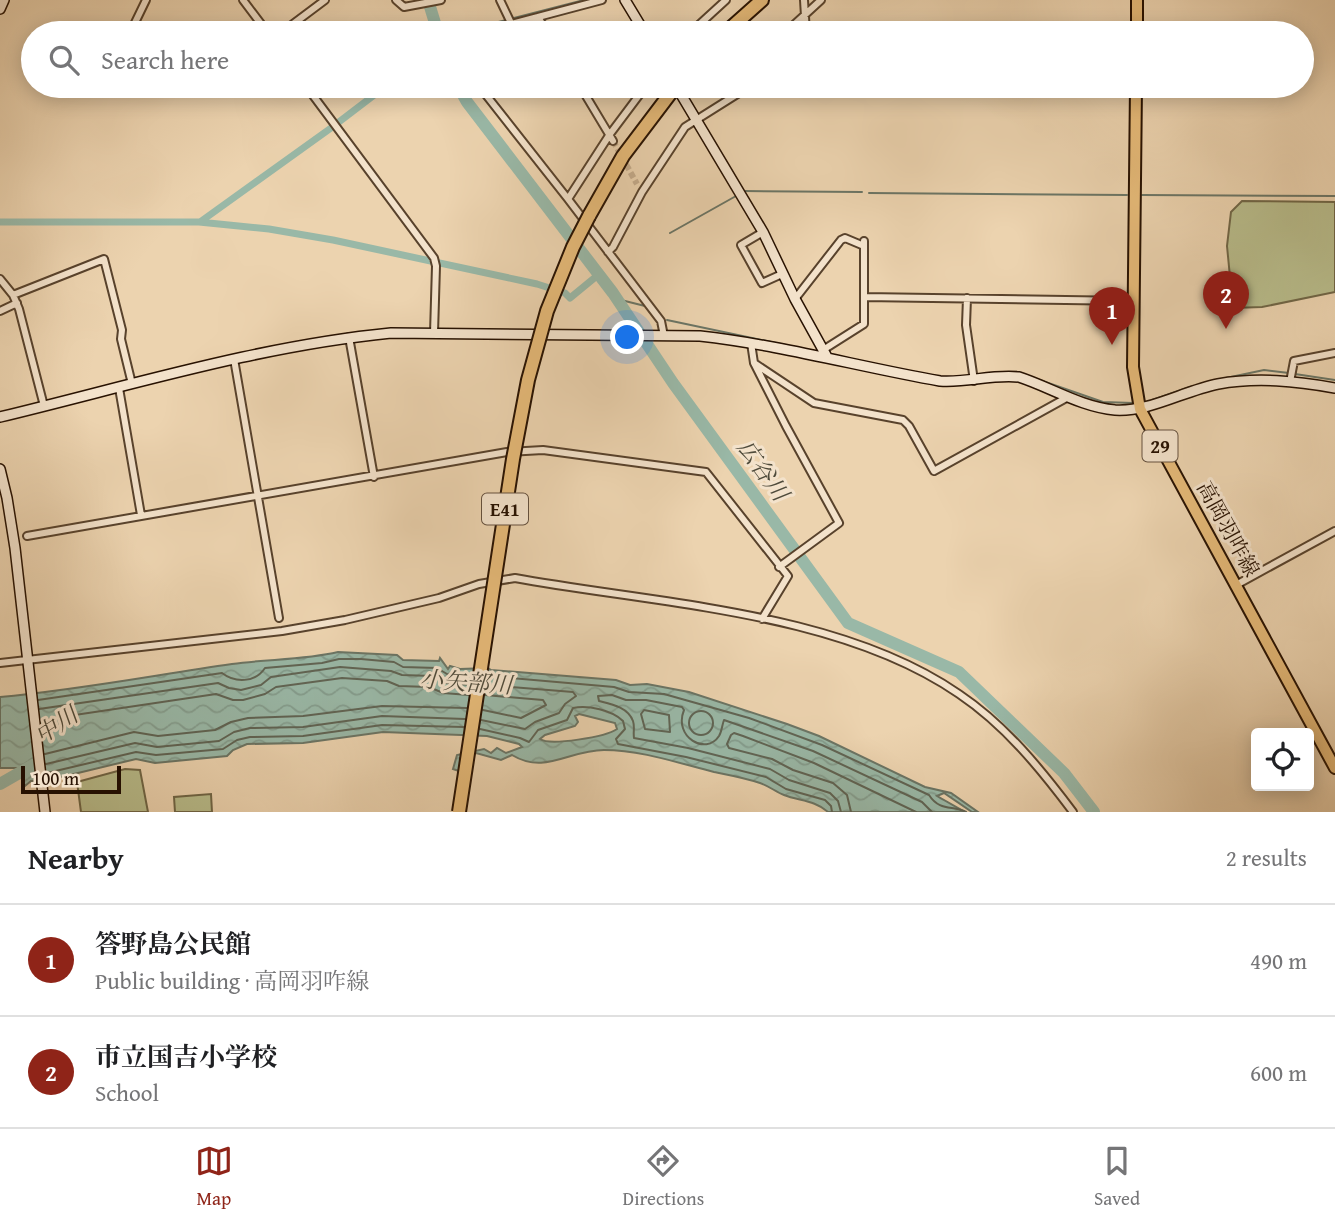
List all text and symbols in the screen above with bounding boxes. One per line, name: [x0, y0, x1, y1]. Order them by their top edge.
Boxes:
search box: [21, 21, 1314, 98]
text: Search here: [101, 40, 229, 79]
icon: search: [45, 41, 83, 79]
pin: 2: [1203, 271, 1249, 329]
pin: 1: [1089, 287, 1135, 345]
your location: [610, 320, 644, 354]
road number: 29: [1142, 430, 1178, 462]
water label: 広谷川: [730, 432, 799, 510]
street label: 高岡羽咋線: [1189, 475, 1267, 582]
road number: E41: [482, 494, 528, 524]
water label: 小矢部川: [419, 662, 516, 701]
water label: 中川: [27, 696, 87, 751]
map controls: [1251, 728, 1314, 791]
button: locate: [1251, 728, 1314, 791]
scale bar: [21, 763, 121, 795]
text: 100 m: [32, 764, 79, 792]
text: Nearby: [28, 836, 124, 880]
text: 2 results: [1226, 841, 1307, 874]
text: 答野島公民館: [95, 924, 251, 963]
text: 1: [45, 944, 57, 977]
text: 490 m: [1250, 944, 1307, 977]
text: Public building · 高岡羽咋線: [95, 964, 369, 997]
text: 市立国吉小学校: [95, 1037, 277, 1076]
text: 2: [45, 1056, 57, 1089]
text: 600 m: [1250, 1056, 1307, 1089]
text: School: [95, 1076, 159, 1109]
tab: Map: [195, 1142, 233, 1212]
tab: Directions: [623, 1142, 704, 1212]
tab: Saved: [1094, 1142, 1140, 1212]

